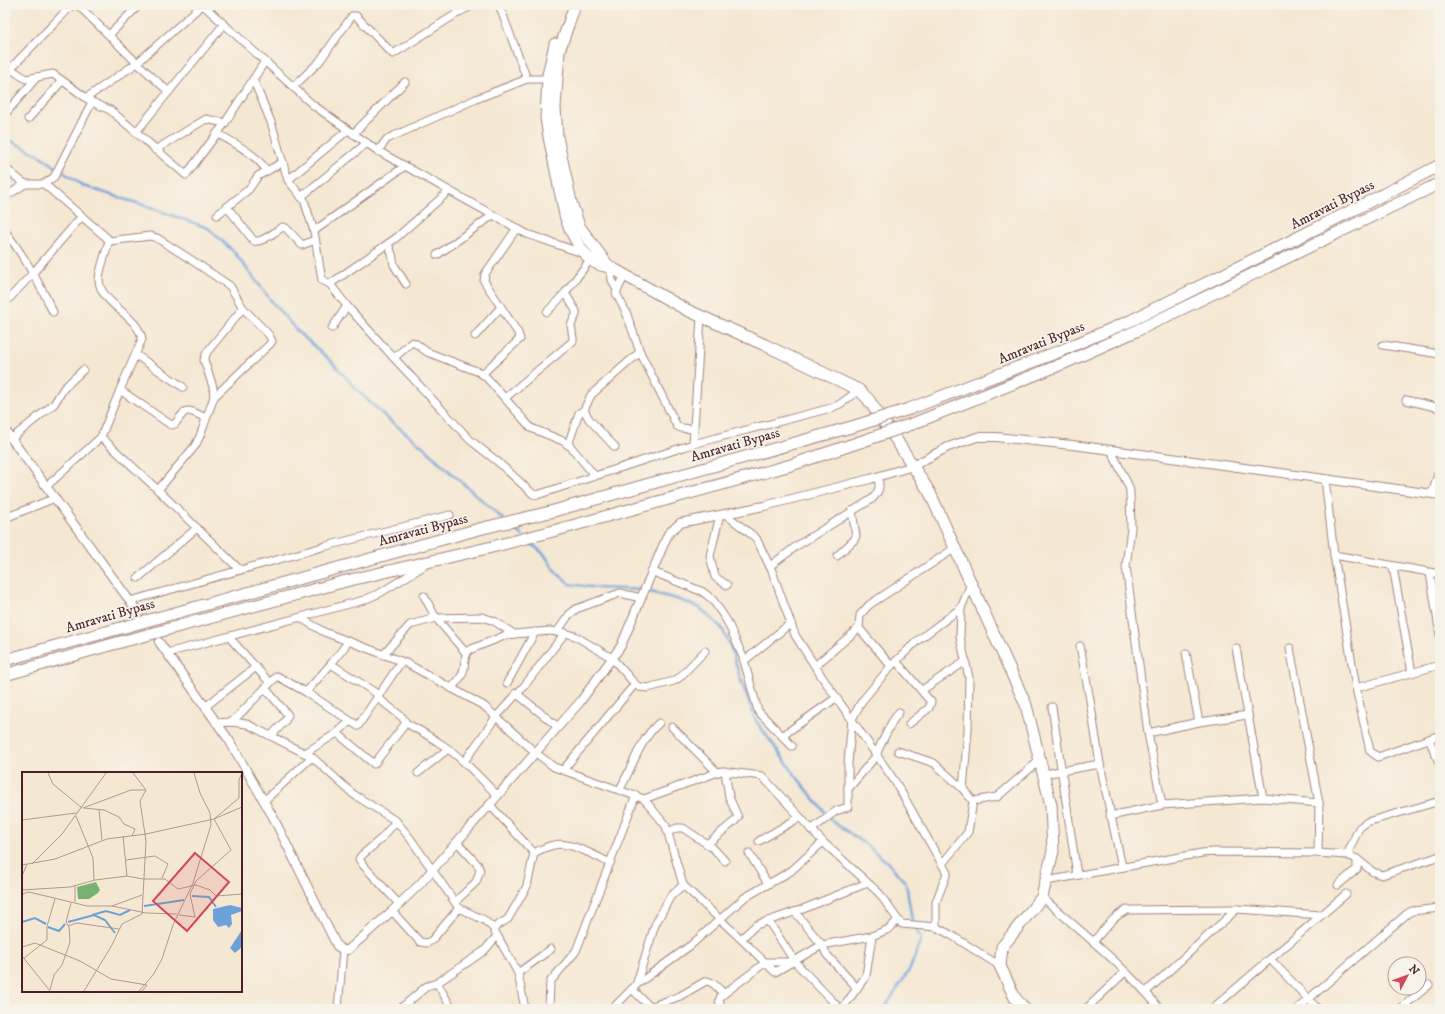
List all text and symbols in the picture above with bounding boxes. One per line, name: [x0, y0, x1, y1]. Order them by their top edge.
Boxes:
street label: Amravati Bypass: [1288, 176, 1378, 234]
street label: Amravati Bypass: [996, 317, 1087, 368]
street label: Amravati Bypass: [689, 424, 782, 466]
street label: Amravati Bypass: [377, 509, 470, 551]
street label: Amravati Bypass: [64, 595, 157, 637]
inset map: [22, 772, 242, 992]
north arrow: [1387, 956, 1427, 996]
text: N: [1406, 962, 1422, 978]

